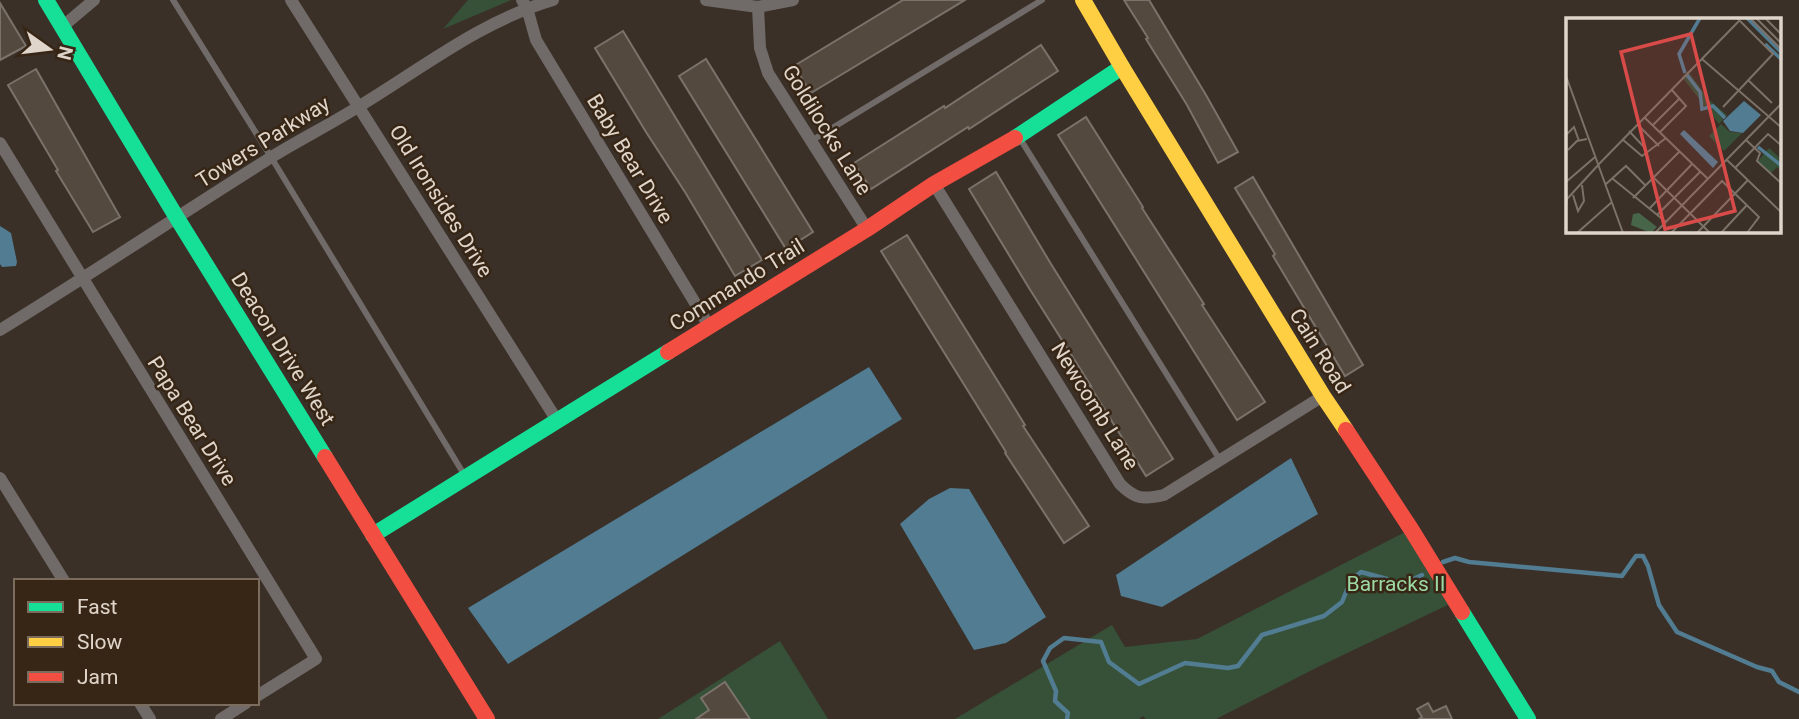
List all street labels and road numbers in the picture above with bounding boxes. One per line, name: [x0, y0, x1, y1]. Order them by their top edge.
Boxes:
street label: Goldilocks Lane: [777, 61, 877, 199]
street label: Baby Bear Drive: [582, 90, 678, 228]
street label: Towers Parkway: [192, 91, 334, 193]
street label: Old Ironsides Drive: [384, 120, 498, 282]
street label: Commando Trail: [665, 234, 809, 336]
street label: Deacon Drive West: [226, 268, 340, 430]
street label: Cain Road: [1285, 304, 1355, 398]
street label: Newcomb Lane: [1046, 338, 1144, 474]
street label: Papa Bear Drive: [143, 352, 241, 490]

